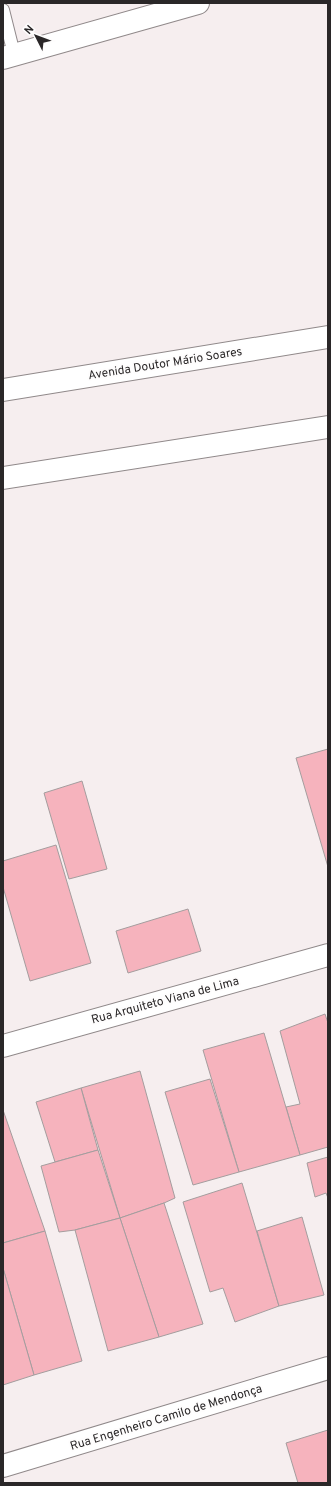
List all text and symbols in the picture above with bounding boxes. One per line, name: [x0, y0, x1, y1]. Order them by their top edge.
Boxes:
north arrow: [16, 16, 56, 56]
text: N: [21, 22, 37, 38]
street label: Avenida Doutor Mário Soares: [87, 344, 243, 384]
street label: Rua Arquiteto Viana de Lima: [90, 974, 241, 1028]
street label: Rua Engenheiro Camilo de Mendonça: [68, 1381, 264, 1455]

